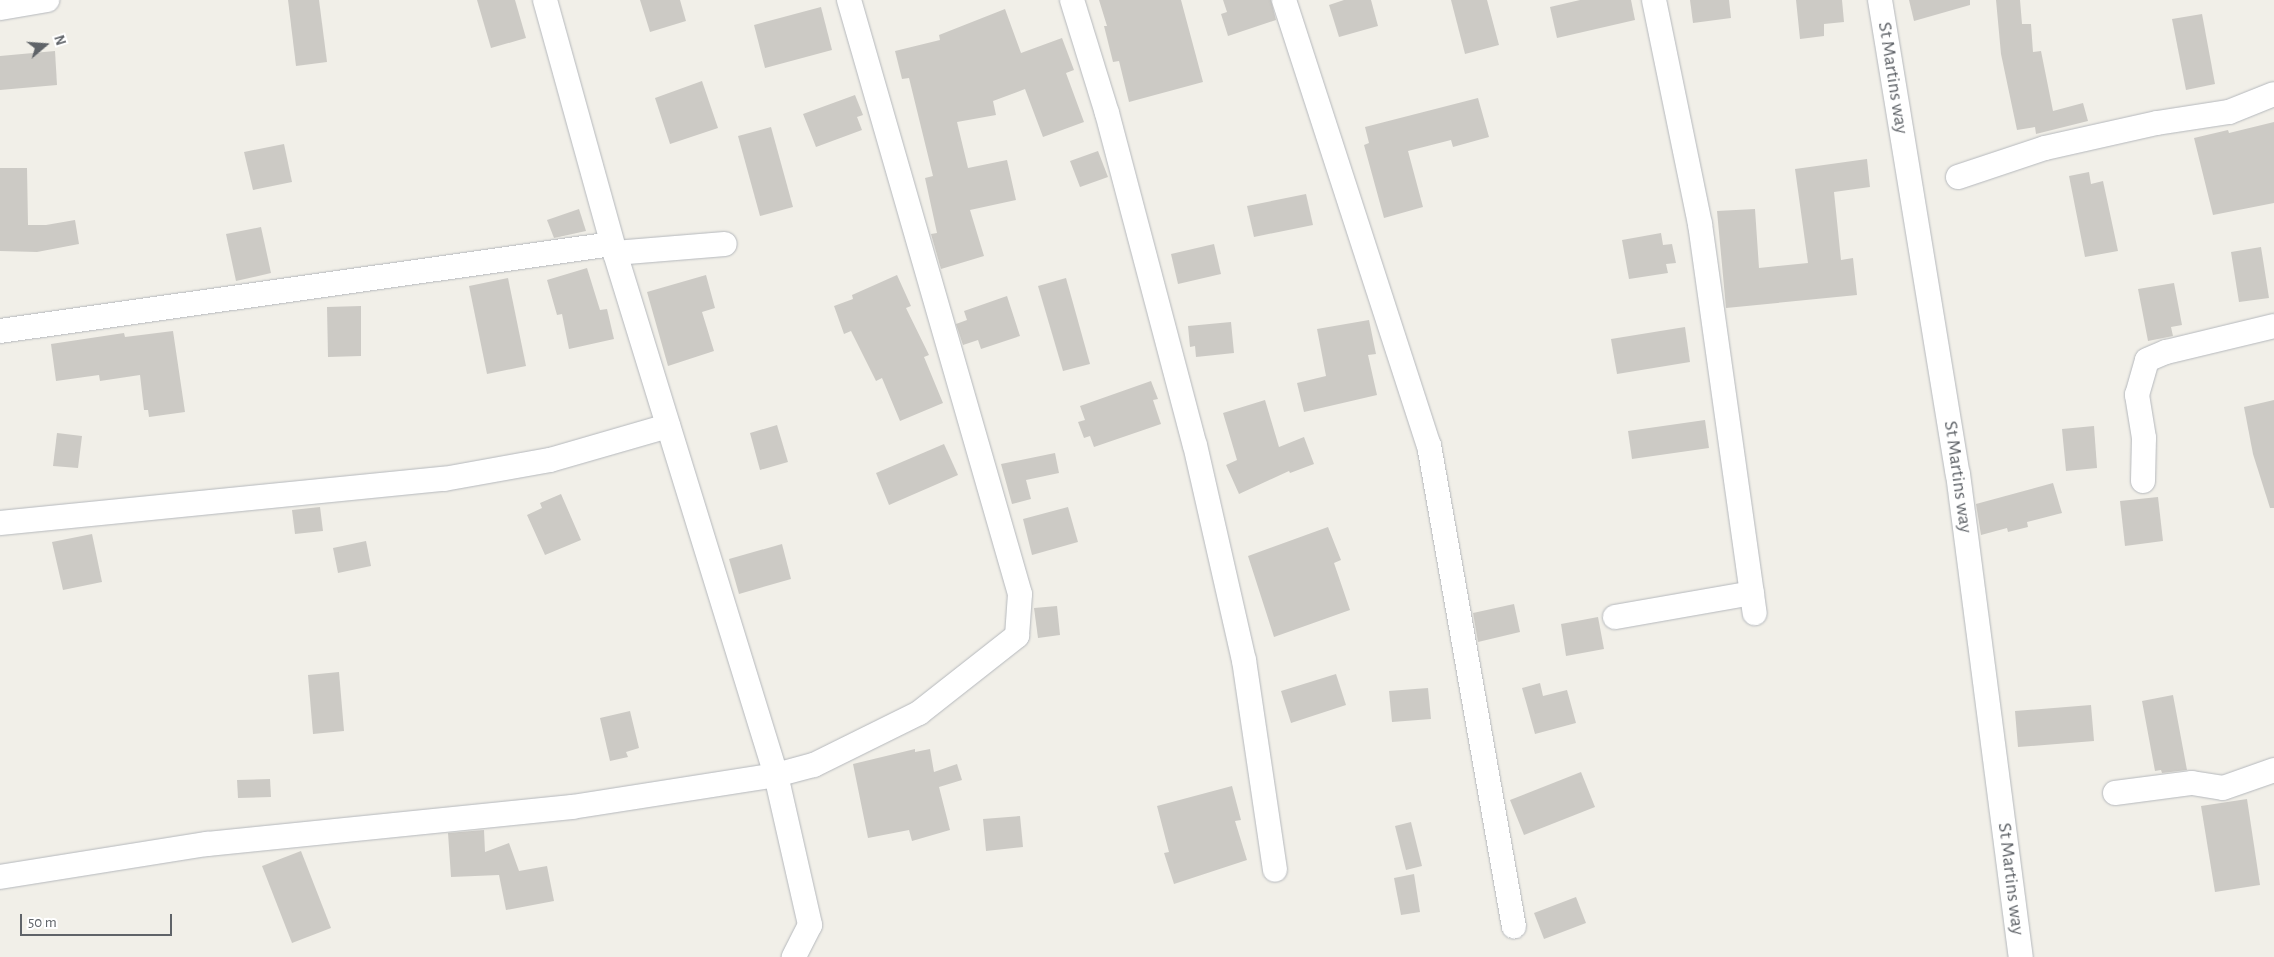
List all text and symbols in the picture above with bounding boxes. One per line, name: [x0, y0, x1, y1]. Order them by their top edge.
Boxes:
north arrow: [20, 20, 70, 70]
street label: St Martins way: [1872, 20, 1914, 136]
text: N: [51, 34, 67, 47]
street label: St Martins way: [1938, 419, 1978, 535]
street label: St Martins way: [1992, 821, 2030, 937]
scale bar: [22, 904, 175, 936]
text: 50 m: [28, 915, 57, 930]

